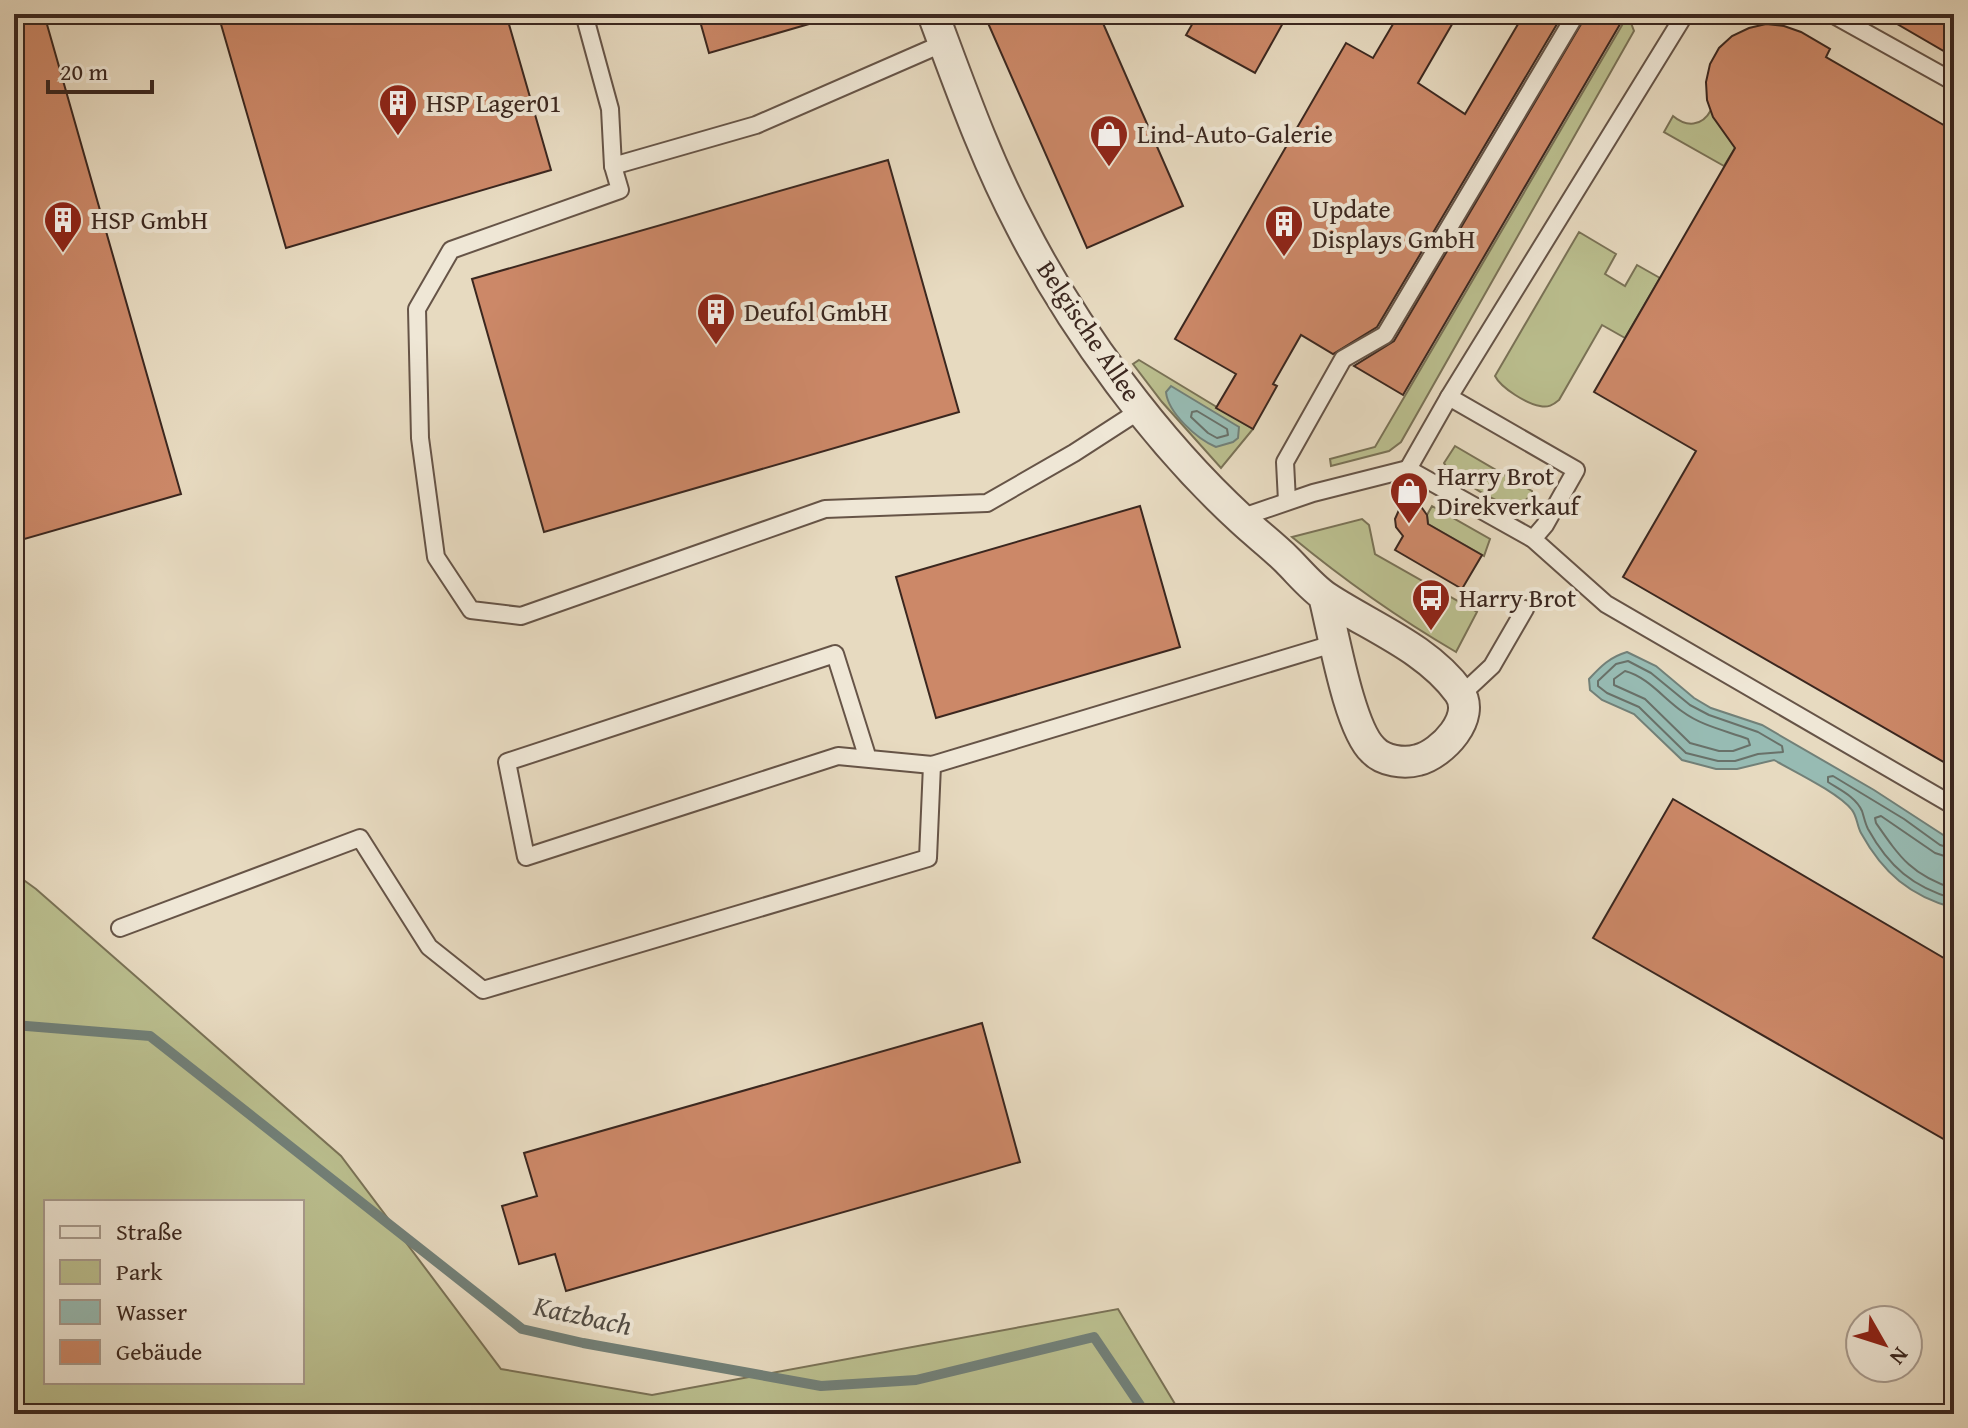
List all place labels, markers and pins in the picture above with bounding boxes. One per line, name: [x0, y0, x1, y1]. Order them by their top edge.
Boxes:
building icon: HSP Lager01: [377, 82, 419, 137]
place label: HSP Lager01: [426, 83, 562, 122]
shop icon: Lind-Auto-Galerie: [1088, 113, 1130, 168]
place label: Lind-Auto-Galerie: [1137, 114, 1333, 153]
place label: Update Displays GmbH: [1312, 189, 1475, 258]
building icon: HSP GmbH: [42, 199, 84, 254]
place label: HSP GmbH: [91, 200, 208, 239]
building icon: Update Displays GmbH: [1263, 203, 1305, 258]
building icon: Deufol GmbH: [695, 291, 737, 346]
place label: Deufol GmbH: [744, 292, 888, 331]
place label: Harry Brot Direkverkauf: [1437, 456, 1582, 525]
shop icon: Harry Brot Direkverkauf: [1388, 470, 1430, 525]
bus stop icon: Harry Brot: [1410, 577, 1452, 632]
place label: Harry Brot: [1459, 578, 1576, 617]

